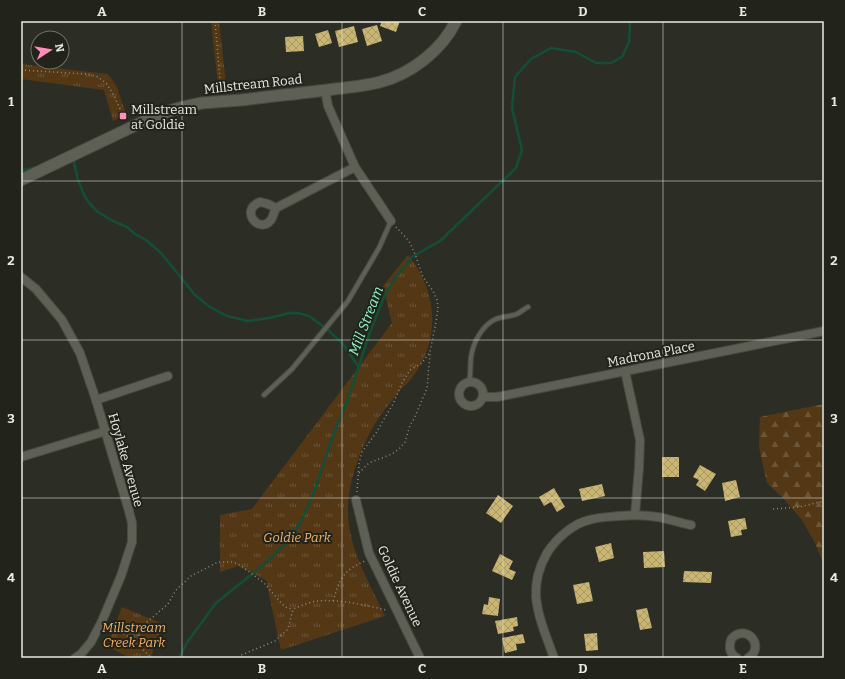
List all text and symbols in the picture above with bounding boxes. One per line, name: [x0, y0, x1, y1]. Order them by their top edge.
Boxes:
text: A: [97, 4, 107, 19]
text: B: [258, 4, 266, 19]
text: C: [418, 4, 426, 19]
text: D: [578, 4, 588, 19]
text: E: [739, 4, 747, 19]
north arrow: [30, 30, 70, 70]
text: N: [52, 43, 67, 54]
street label: Millstream Road: [203, 71, 303, 97]
text: 1: [8, 94, 14, 109]
text: 1: [831, 94, 837, 109]
place label: Millstream at Goldie: [131, 102, 198, 132]
marker: Millstream at Goldie: [118, 111, 128, 121]
text: 2: [7, 253, 15, 268]
text: 2: [830, 253, 838, 268]
water label: Mill Stream: [345, 284, 387, 358]
street label: Madrona Place: [606, 338, 696, 370]
text: 3: [7, 411, 15, 426]
street label: Hoylake Avenue: [105, 411, 147, 509]
text: 3: [830, 411, 838, 426]
park label: Goldie Park: [263, 530, 332, 545]
street label: Goldie Avenue: [375, 543, 425, 629]
text: 4: [7, 570, 15, 585]
text: 4: [830, 570, 838, 585]
park label: Millstream Creek Park: [102, 620, 166, 650]
text: A: [97, 661, 107, 676]
text: B: [258, 661, 266, 676]
text: C: [418, 661, 426, 676]
text: D: [578, 661, 588, 676]
text: E: [739, 661, 747, 676]

